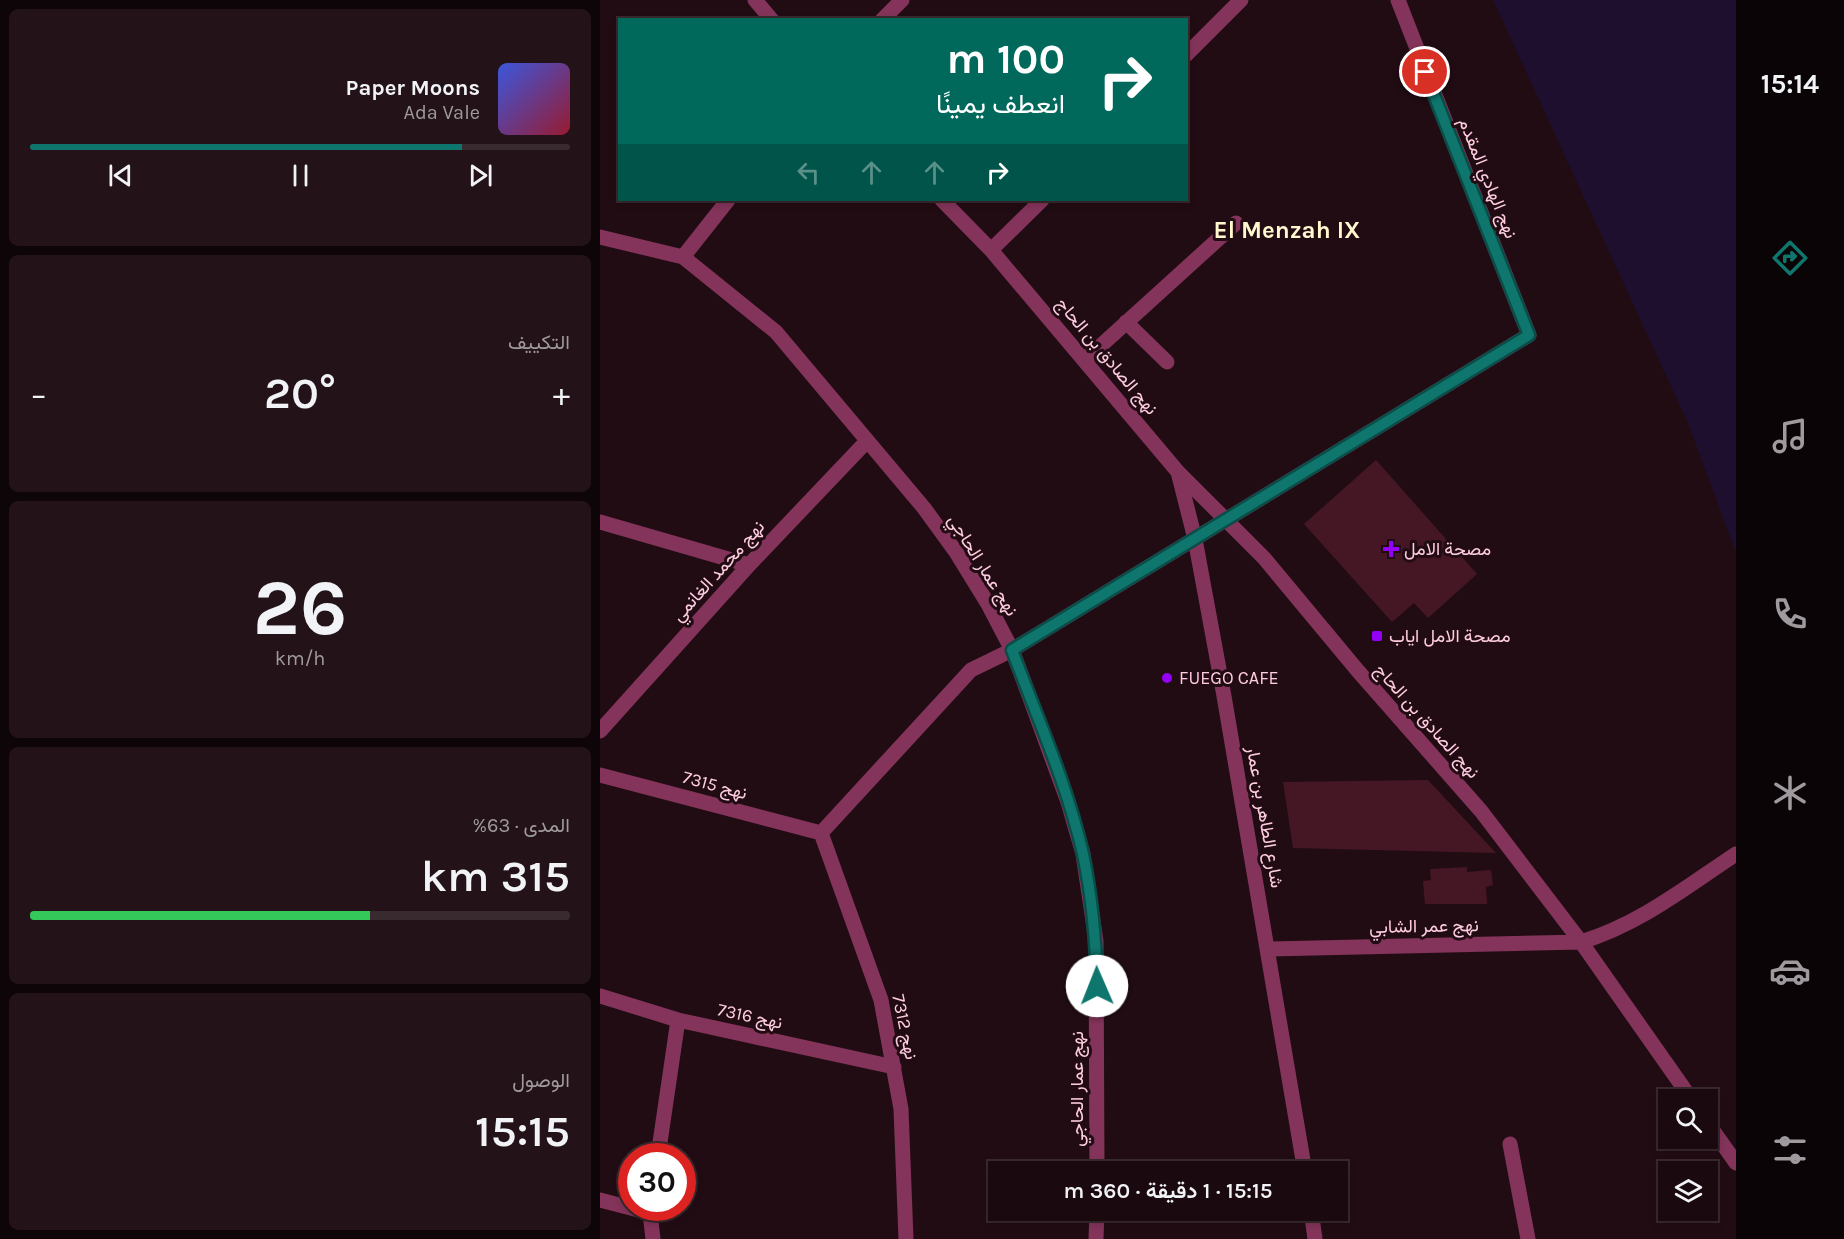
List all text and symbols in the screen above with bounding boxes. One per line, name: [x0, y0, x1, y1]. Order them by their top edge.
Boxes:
text: 100 m: [946, 34, 1065, 84]
icon: right: [1086, 42, 1164, 120]
pin: [1399, 46, 1450, 97]
icon: arrive: [1408, 55, 1441, 88]
text: 15:14: [1761, 68, 1819, 100]
text: Paper Moons: [346, 75, 480, 101]
text: انعطف يمينًا: [936, 88, 1065, 120]
text: Ada Vale: [403, 101, 480, 124]
street label: نهج الهادي المقدم: [1450, 114, 1522, 243]
icon: left: [792, 156, 825, 189]
icon: ahead: [855, 156, 888, 189]
icon: ahead: [918, 156, 951, 189]
icon: right: [981, 156, 1014, 189]
icon: previous: [104, 159, 137, 192]
icon: pause: [284, 159, 317, 192]
icon: next: [464, 159, 497, 192]
district label: El Menzah IX: [1214, 216, 1360, 244]
icon: directions: [1769, 237, 1811, 279]
street label: نهج الصادق بن الحاج: [1051, 293, 1163, 420]
text: التكييف: [508, 331, 570, 354]
text: 20°: [264, 367, 336, 419]
text: −: [30, 375, 47, 413]
text: +: [553, 375, 570, 413]
icon: music: [1769, 415, 1811, 457]
street label: نهج عمار الحاجي: [940, 510, 1023, 622]
street label: نهج محمد الغانمي: [667, 516, 772, 629]
place label: مصحة الامل: [1404, 538, 1491, 560]
marker: مصحة الامل: [1382, 540, 1400, 558]
text: 26: [253, 562, 347, 654]
icon: phone: [1769, 593, 1811, 635]
place label: مصحة الامل اياب: [1389, 625, 1511, 647]
marker: مصحة الامل اياب: [1370, 629, 1384, 643]
text: km/h: [275, 647, 325, 670]
street label: نهج الصادق بن الحاج: [1369, 659, 1484, 784]
place label: FUEGO CAFE: [1179, 667, 1279, 689]
marker: FUEGO CAFE: [1160, 671, 1174, 685]
street label: شارع الطاهر بن عمار: [1241, 743, 1288, 890]
street label: نهج 7315: [680, 766, 750, 805]
icon: climate: [1769, 772, 1811, 814]
text: المدى · 63%: [473, 814, 570, 837]
text: 315 km: [421, 850, 570, 902]
street label: نهج عمر الشابي: [1369, 914, 1479, 942]
icon: car: [1769, 950, 1811, 992]
position arrow: [1065, 954, 1129, 1018]
street label: نهج 7312: [886, 992, 923, 1062]
street label: نهج 7316: [715, 998, 785, 1035]
street label: نهج عمار الحاجي: [1066, 1031, 1092, 1147]
text: الوصول: [512, 1069, 570, 1092]
map controls: [1658, 1089, 1718, 1221]
button: search: [1658, 1089, 1718, 1149]
text: 15:15: [475, 1105, 570, 1157]
icon: filters: [1769, 1129, 1811, 1171]
speed limit sign: 30: [618, 1143, 696, 1221]
button: layers: [1658, 1161, 1718, 1221]
text: 15:15 · 1 دقيقة · 360 m: [1064, 1178, 1272, 1204]

